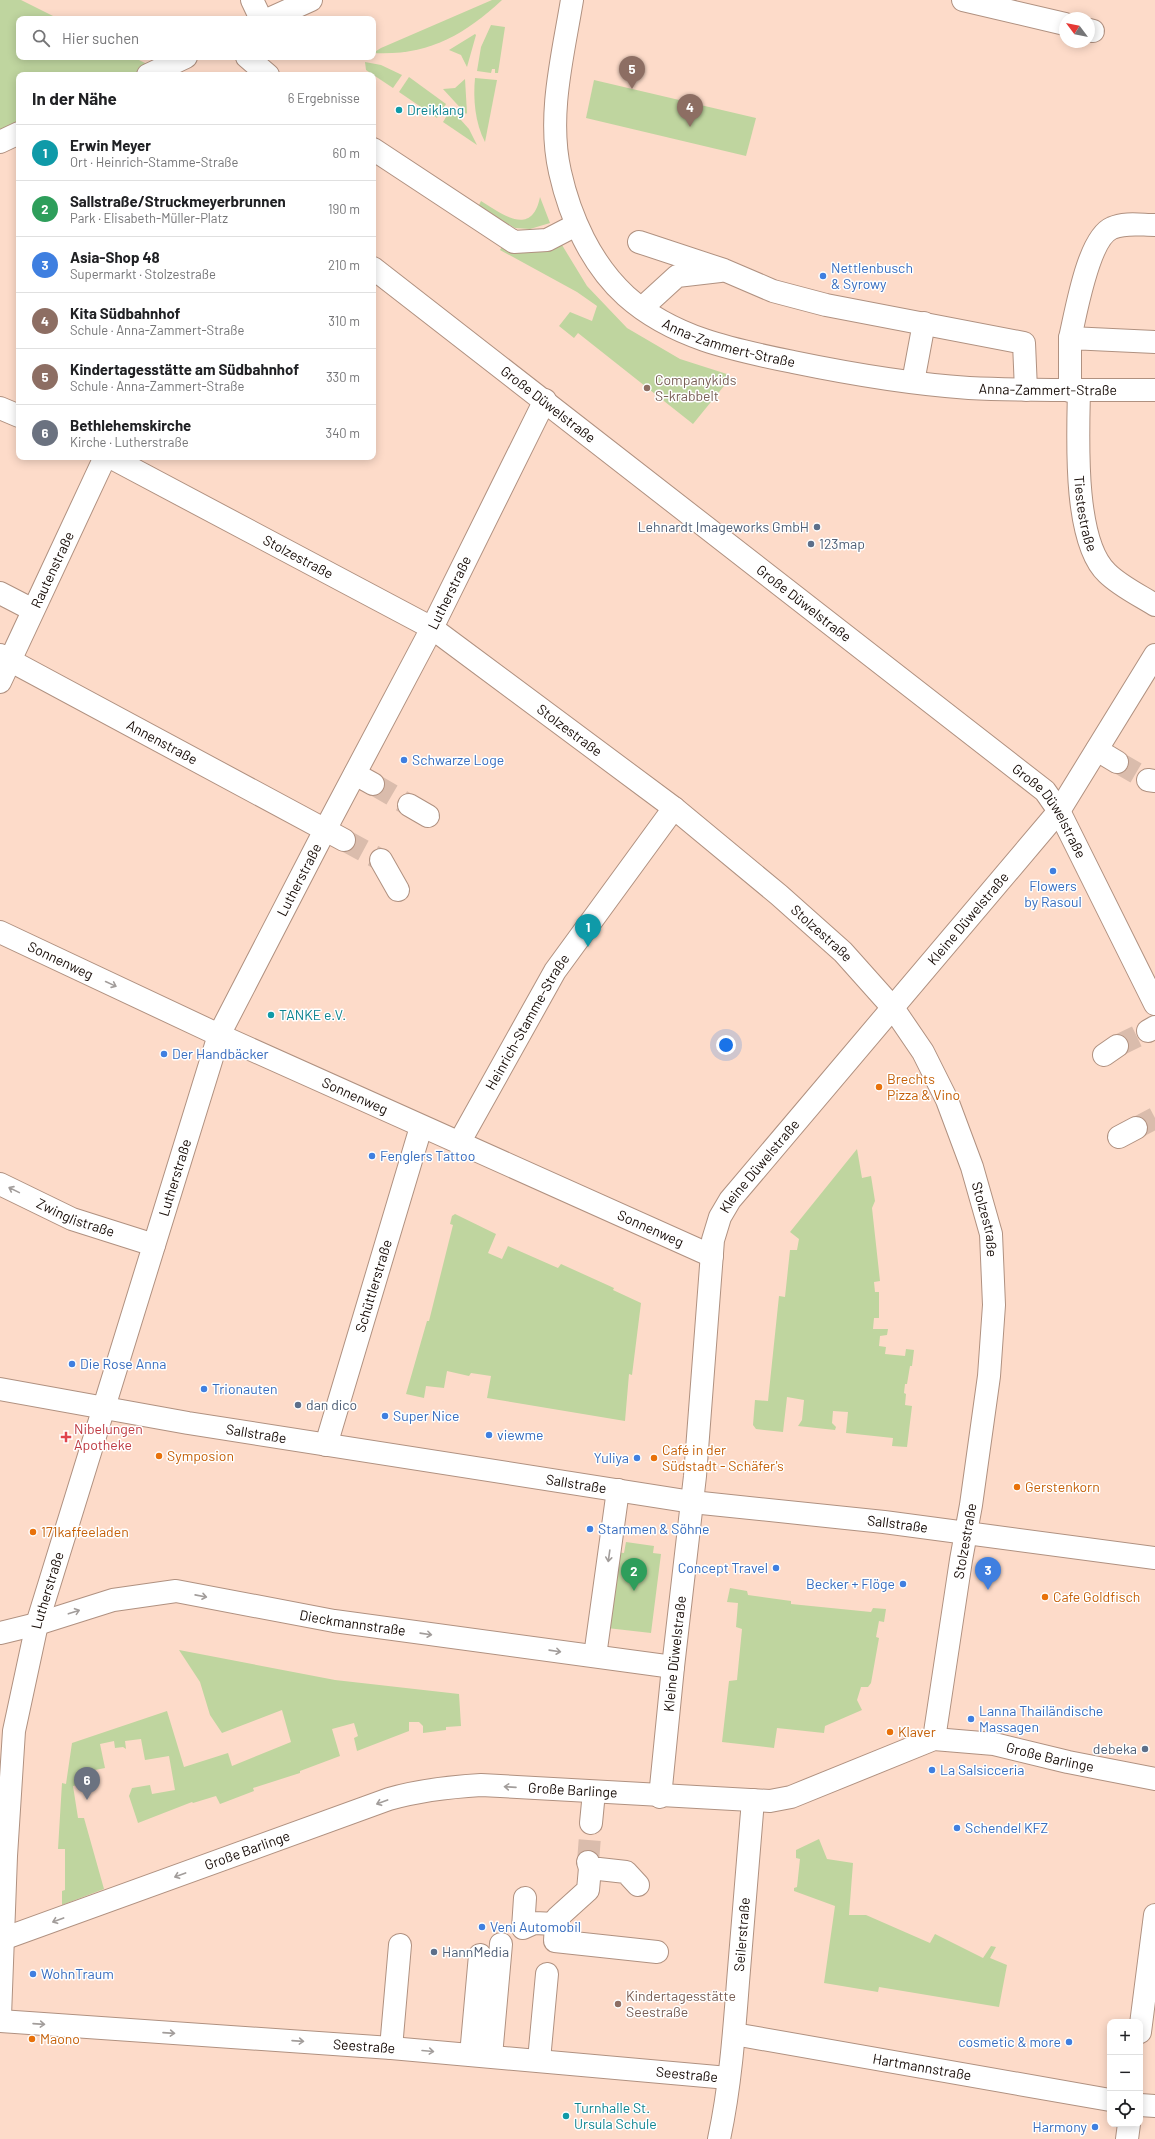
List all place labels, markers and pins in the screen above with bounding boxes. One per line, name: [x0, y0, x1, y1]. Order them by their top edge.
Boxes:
pin: 5: [619, 56, 645, 89]
pin: 4: [677, 94, 703, 127]
place label: Dreiklang: [407, 101, 464, 118]
marker: Dreiklang: [394, 105, 404, 115]
place label: Nettlenbusch & Syrowy: [831, 259, 913, 292]
marker: Nettlenbusch & Syrowy: [818, 271, 828, 281]
place label: Companykids S-krabbelt: [655, 371, 737, 404]
marker: Companykids S-krabbelt: [642, 383, 652, 393]
place label: Lehnardt Imageworks GmbH: [638, 518, 809, 535]
marker: Lehnardt Imageworks GmbH: [812, 522, 822, 532]
place label: 123map: [819, 535, 865, 552]
marker: 123map: [806, 539, 816, 549]
place label: Schwarze Loge: [412, 751, 504, 768]
marker: Schwarze Loge: [399, 755, 409, 765]
marker: Flowers by Rasoul: [1048, 866, 1058, 876]
place label: Flowers by Rasoul: [1024, 877, 1082, 910]
pin: 1: [575, 914, 601, 947]
place label: TANKE e.V.: [279, 1006, 346, 1023]
marker: TANKE e.V.: [266, 1010, 276, 1020]
place label: Der Handbäcker: [172, 1045, 269, 1062]
marker: Der Handbäcker: [159, 1049, 169, 1059]
place label: Brechts Pizza & Vino: [887, 1070, 960, 1103]
marker: Brechts Pizza & Vino: [874, 1082, 884, 1092]
place label: Fenglers Tattoo: [380, 1147, 475, 1164]
marker: Fenglers Tattoo: [367, 1151, 377, 1161]
place label: Die Rose Anna: [80, 1355, 166, 1372]
marker: Die Rose Anna: [67, 1359, 77, 1369]
place label: Trionauten: [212, 1380, 278, 1397]
marker: Trionauten: [199, 1384, 209, 1394]
place label: dan dico: [306, 1396, 357, 1413]
marker: dan dico: [293, 1400, 303, 1410]
place label: Super Nice: [393, 1407, 459, 1424]
marker: Super Nice: [380, 1411, 390, 1421]
place label: Nibelungen Apotheke: [74, 1420, 143, 1453]
place label: viewme: [497, 1426, 544, 1443]
marker: viewme: [484, 1430, 494, 1440]
marker: Nibelungen Apotheke: [61, 1432, 71, 1442]
place label: Café in der Südstadt - Schäfer's: [662, 1441, 784, 1474]
place label: Symposion: [167, 1447, 234, 1464]
place label: Yuliya: [594, 1449, 629, 1466]
marker: Symposion: [154, 1451, 164, 1461]
marker: Yuliya: [632, 1453, 642, 1463]
marker: Café in der Südstadt - Schäfer's: [649, 1453, 659, 1463]
place label: Gerstenkorn: [1025, 1478, 1100, 1495]
marker: Gerstenkorn: [1012, 1482, 1022, 1492]
place label: Stammen & Söhne: [598, 1520, 709, 1537]
place label: 171kaffeeladen: [41, 1523, 129, 1540]
marker: Stammen & Söhne: [585, 1524, 595, 1534]
marker: 171kaffeeladen: [28, 1527, 38, 1537]
pin: 3: [975, 1557, 1001, 1590]
pin: 2: [621, 1558, 647, 1591]
place label: Concept Travel: [678, 1559, 768, 1576]
marker: Concept Travel: [771, 1563, 781, 1573]
place label: Becker + Flöge: [806, 1575, 895, 1592]
marker: Becker + Flöge: [898, 1579, 908, 1589]
place label: Cafe Goldfisch: [1053, 1588, 1140, 1605]
marker: Cafe Goldfisch: [1040, 1592, 1050, 1602]
place label: Lanna Thailändische Massagen: [979, 1702, 1103, 1735]
marker: Lanna Thailändische Massagen: [966, 1714, 976, 1724]
place label: Klaver: [898, 1723, 936, 1740]
marker: Klaver: [885, 1727, 895, 1737]
place label: debeka: [1093, 1740, 1137, 1757]
marker: debeka: [1140, 1744, 1150, 1754]
place label: La Salsicceria: [940, 1761, 1025, 1778]
marker: La Salsicceria: [927, 1765, 937, 1775]
pin: 6: [74, 1767, 100, 1800]
place label: Schendel KFZ: [965, 1819, 1048, 1836]
marker: Schendel KFZ: [952, 1823, 962, 1833]
place label: Veni Automobil: [490, 1918, 581, 1935]
marker: Veni Automobil: [477, 1922, 487, 1932]
place label: HannMedia: [442, 1943, 509, 1960]
marker: HannMedia: [429, 1947, 439, 1957]
place label: WohnTraum: [41, 1965, 114, 1982]
marker: WohnTraum: [28, 1969, 38, 1979]
place label: Kindertagesstätte Seestraße: [626, 1987, 736, 2020]
marker: Kindertagesstätte Seestraße: [613, 1999, 623, 2009]
place label: Maono: [40, 2030, 80, 2047]
place label: cosmetic & more: [958, 2033, 1061, 2050]
marker: Maono: [27, 2034, 37, 2044]
marker: cosmetic & more: [1064, 2037, 1074, 2047]
place label: Turnhalle St. Ursula Schule: [574, 2099, 657, 2132]
marker: Turnhalle St. Ursula Schule: [561, 2111, 571, 2121]
place label: Harmony: [1033, 2118, 1088, 2135]
marker: Harmony: [1090, 2122, 1100, 2132]

